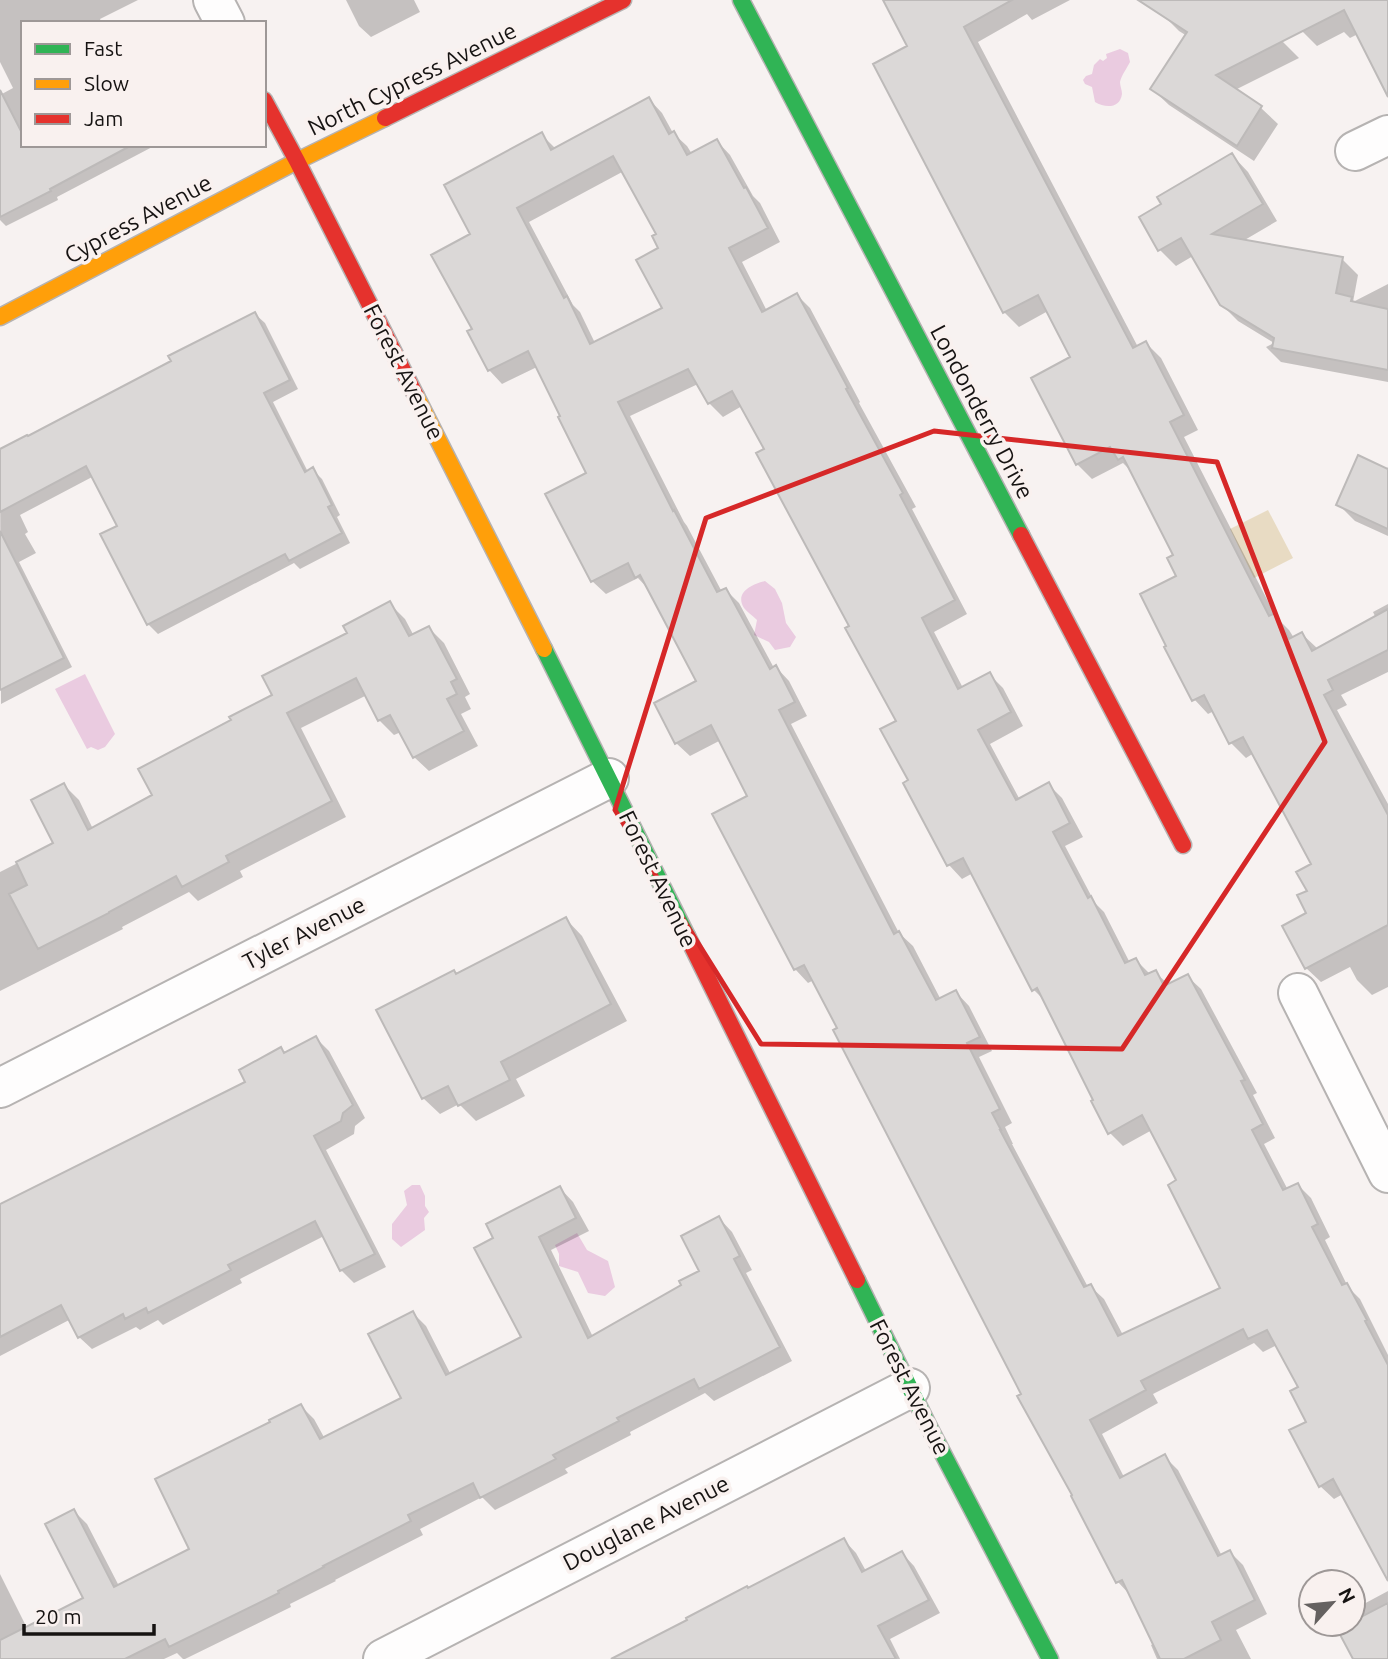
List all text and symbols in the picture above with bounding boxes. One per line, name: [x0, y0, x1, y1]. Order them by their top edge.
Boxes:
street label: North Cypress Avenue: [303, 17, 520, 140]
legend: [21, 21, 266, 147]
text: Fast: [84, 36, 122, 60]
text: Slow: [84, 71, 129, 95]
text: Jam: [84, 106, 123, 130]
street label: Cypress Avenue: [60, 169, 215, 268]
street label: Forest Avenue: [360, 300, 449, 444]
street label: Londonderry Drive: [926, 321, 1039, 503]
street label: Forest Avenue: [615, 806, 702, 951]
street label: Tyler Avenue: [239, 891, 369, 974]
street label: Forest Avenue: [866, 1315, 955, 1459]
street label: Douglane Avenue: [559, 1470, 733, 1575]
north arrow: [1297, 1568, 1367, 1638]
text: N: [1334, 1584, 1360, 1607]
scale bar: [24, 1592, 154, 1636]
text: 20 m: [35, 1604, 82, 1628]

